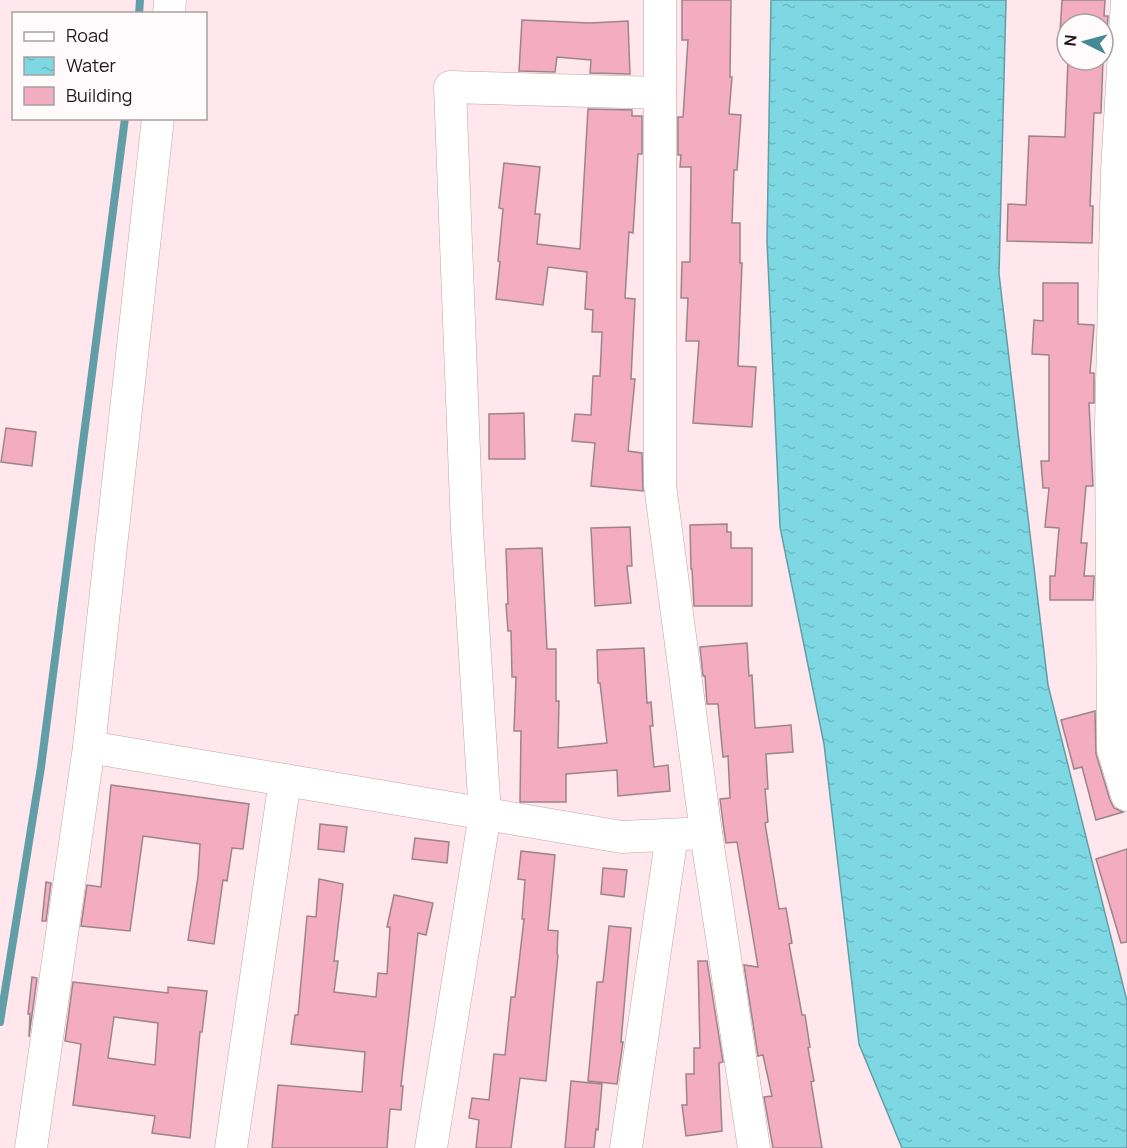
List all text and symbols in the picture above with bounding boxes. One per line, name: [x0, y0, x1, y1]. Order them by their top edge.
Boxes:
legend: [12, 12, 207, 120]
north arrow: [1055, 12, 1115, 72]
text: Road: [66, 23, 109, 47]
text: N: [1059, 34, 1082, 47]
text: Water: [66, 53, 116, 77]
text: Building: [66, 83, 132, 107]

